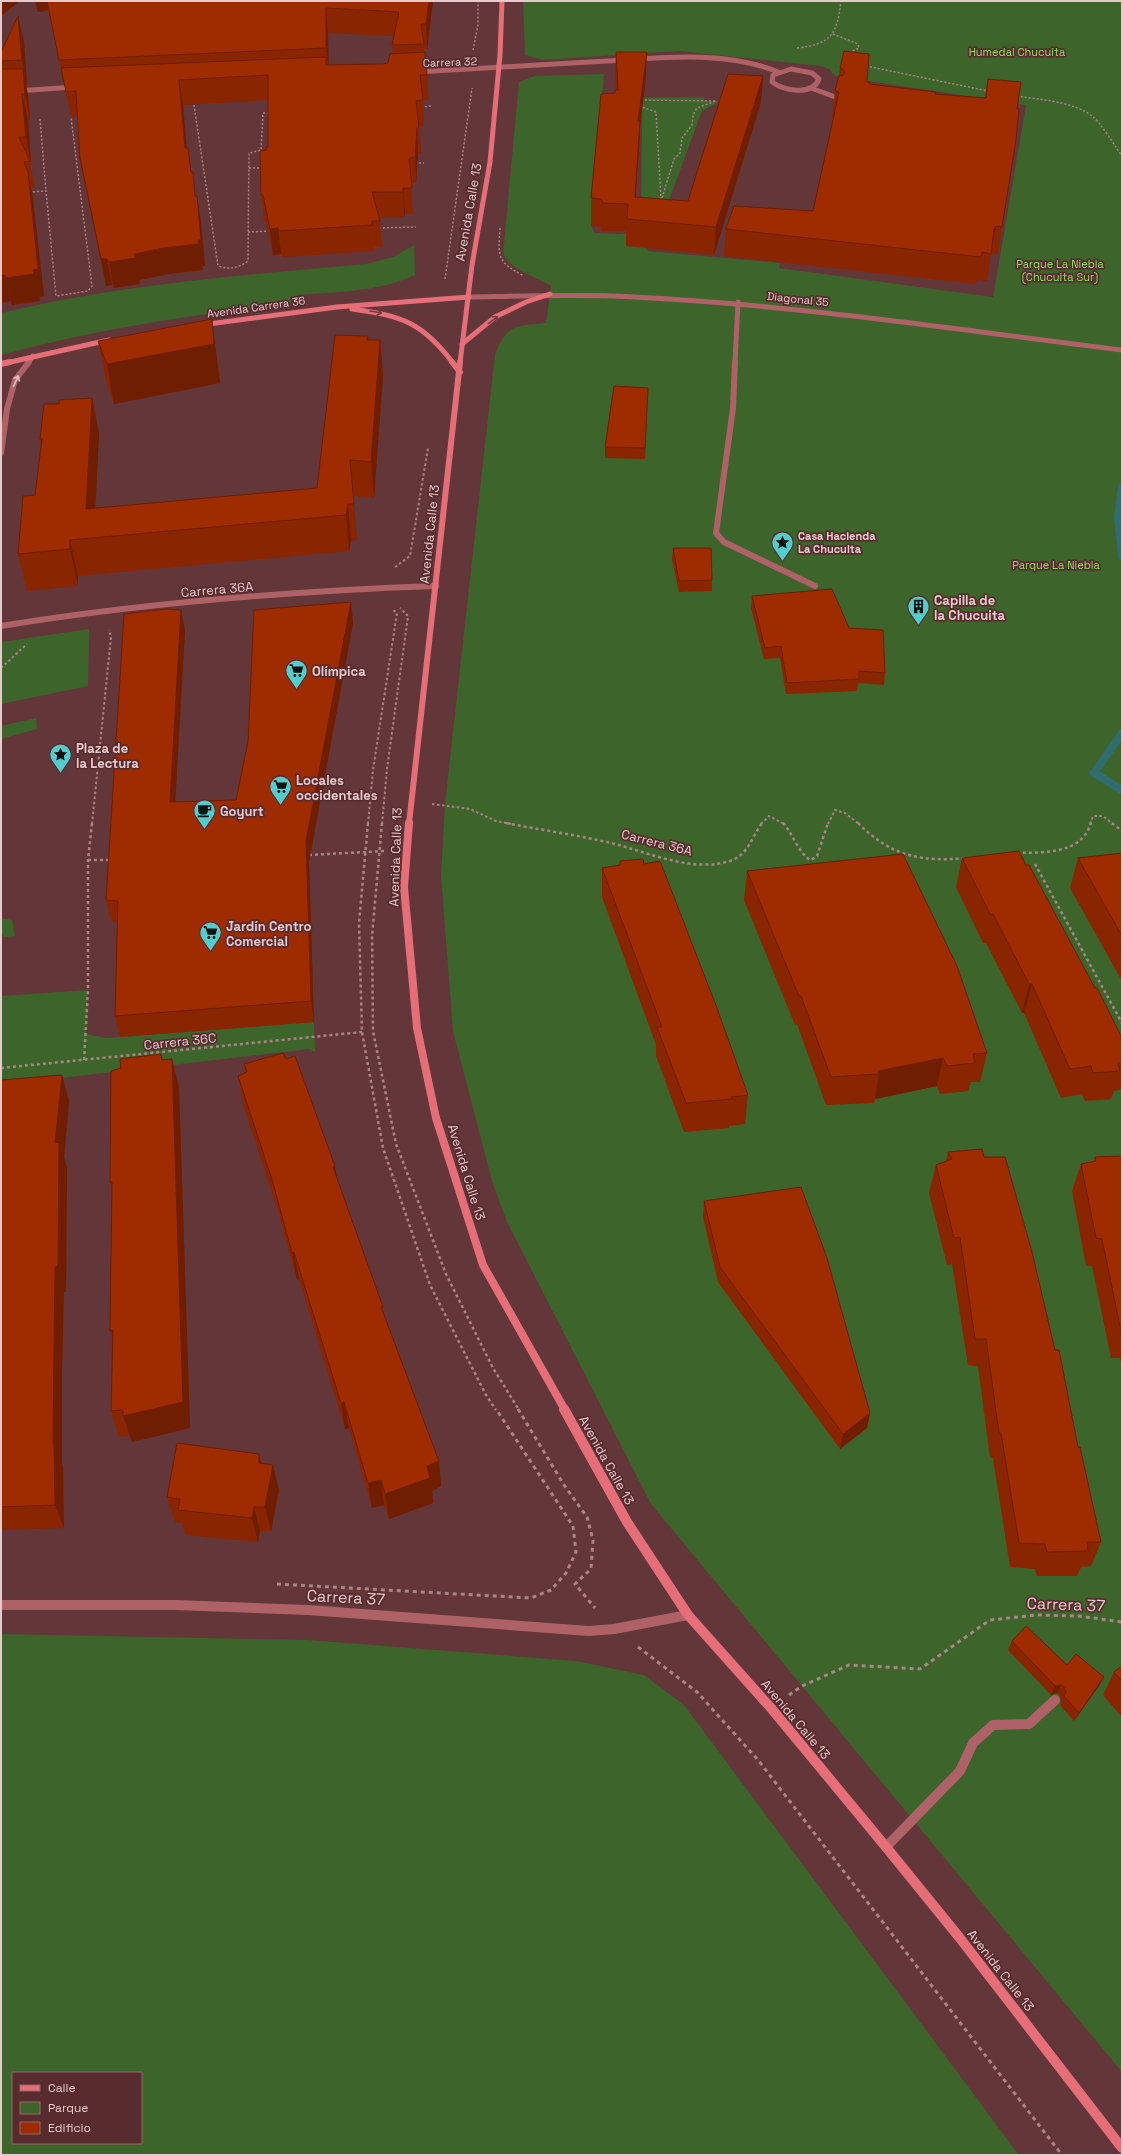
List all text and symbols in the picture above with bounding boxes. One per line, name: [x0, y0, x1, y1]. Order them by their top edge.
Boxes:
park label: Humedal Chucuita: [969, 45, 1066, 59]
street label: Carrera 32: [423, 54, 478, 70]
street label: Avenida Calle 13: [452, 162, 486, 262]
park label: Parque La Niebla (Chucuita Sur): [1016, 257, 1105, 284]
street label: Diagonal 35: [767, 289, 830, 309]
street label: Avenida Carrera 36: [206, 293, 306, 321]
one-way arrow: [369, 308, 382, 316]
one-way arrow: [487, 316, 498, 324]
one-way arrow: [13, 375, 20, 387]
street label: Avenida Calle 13: [416, 484, 443, 584]
place icon: Casa Hacienda La Chucuita: [769, 529, 795, 562]
place label: Casa Hacienda La Chucuita: [798, 529, 876, 556]
park label: Parque La Niebla: [1012, 558, 1101, 572]
street label: Carrera 36A: [180, 578, 254, 601]
place label: Capilla de la Chucuita: [934, 592, 1006, 624]
building icon: Capilla de la Chucuita: [905, 594, 931, 627]
supermarket icon: Olímpica: [284, 658, 310, 691]
place label: Olímpica: [312, 663, 366, 680]
place label: Plaza de la Lectura: [76, 740, 139, 772]
place icon: Plaza de la Lectura: [47, 742, 73, 775]
place label: Locales occidentales: [296, 772, 378, 804]
supermarket icon: Locales occidentales: [268, 774, 294, 807]
cafe icon: Goyurt: [191, 798, 217, 831]
place label: Goyurt: [220, 803, 264, 820]
street label: Avenida Calle 13: [385, 807, 406, 907]
street label: Carrera 36A: [620, 825, 694, 860]
place label: Jardín Centro Comercial: [226, 918, 312, 950]
supermarket icon: Jardín Centro Comercial: [198, 920, 224, 953]
street label: Carrera 36C: [143, 1029, 217, 1054]
street label: Avenida Calle 13: [444, 1122, 489, 1222]
street label: Avenida Calle 13: [575, 1413, 638, 1508]
street label: Carrera 37: [306, 1585, 386, 1610]
street label: Carrera 37: [1026, 1593, 1106, 1616]
street label: Avenida Calle 13: [757, 1676, 834, 1763]
street label: Avenida Calle 13: [963, 1926, 1038, 2015]
legend: [12, 2072, 142, 2144]
text: Calle: [48, 2080, 76, 2096]
text: Parque: [48, 2100, 88, 2116]
text: Edificio: [48, 2120, 91, 2136]

